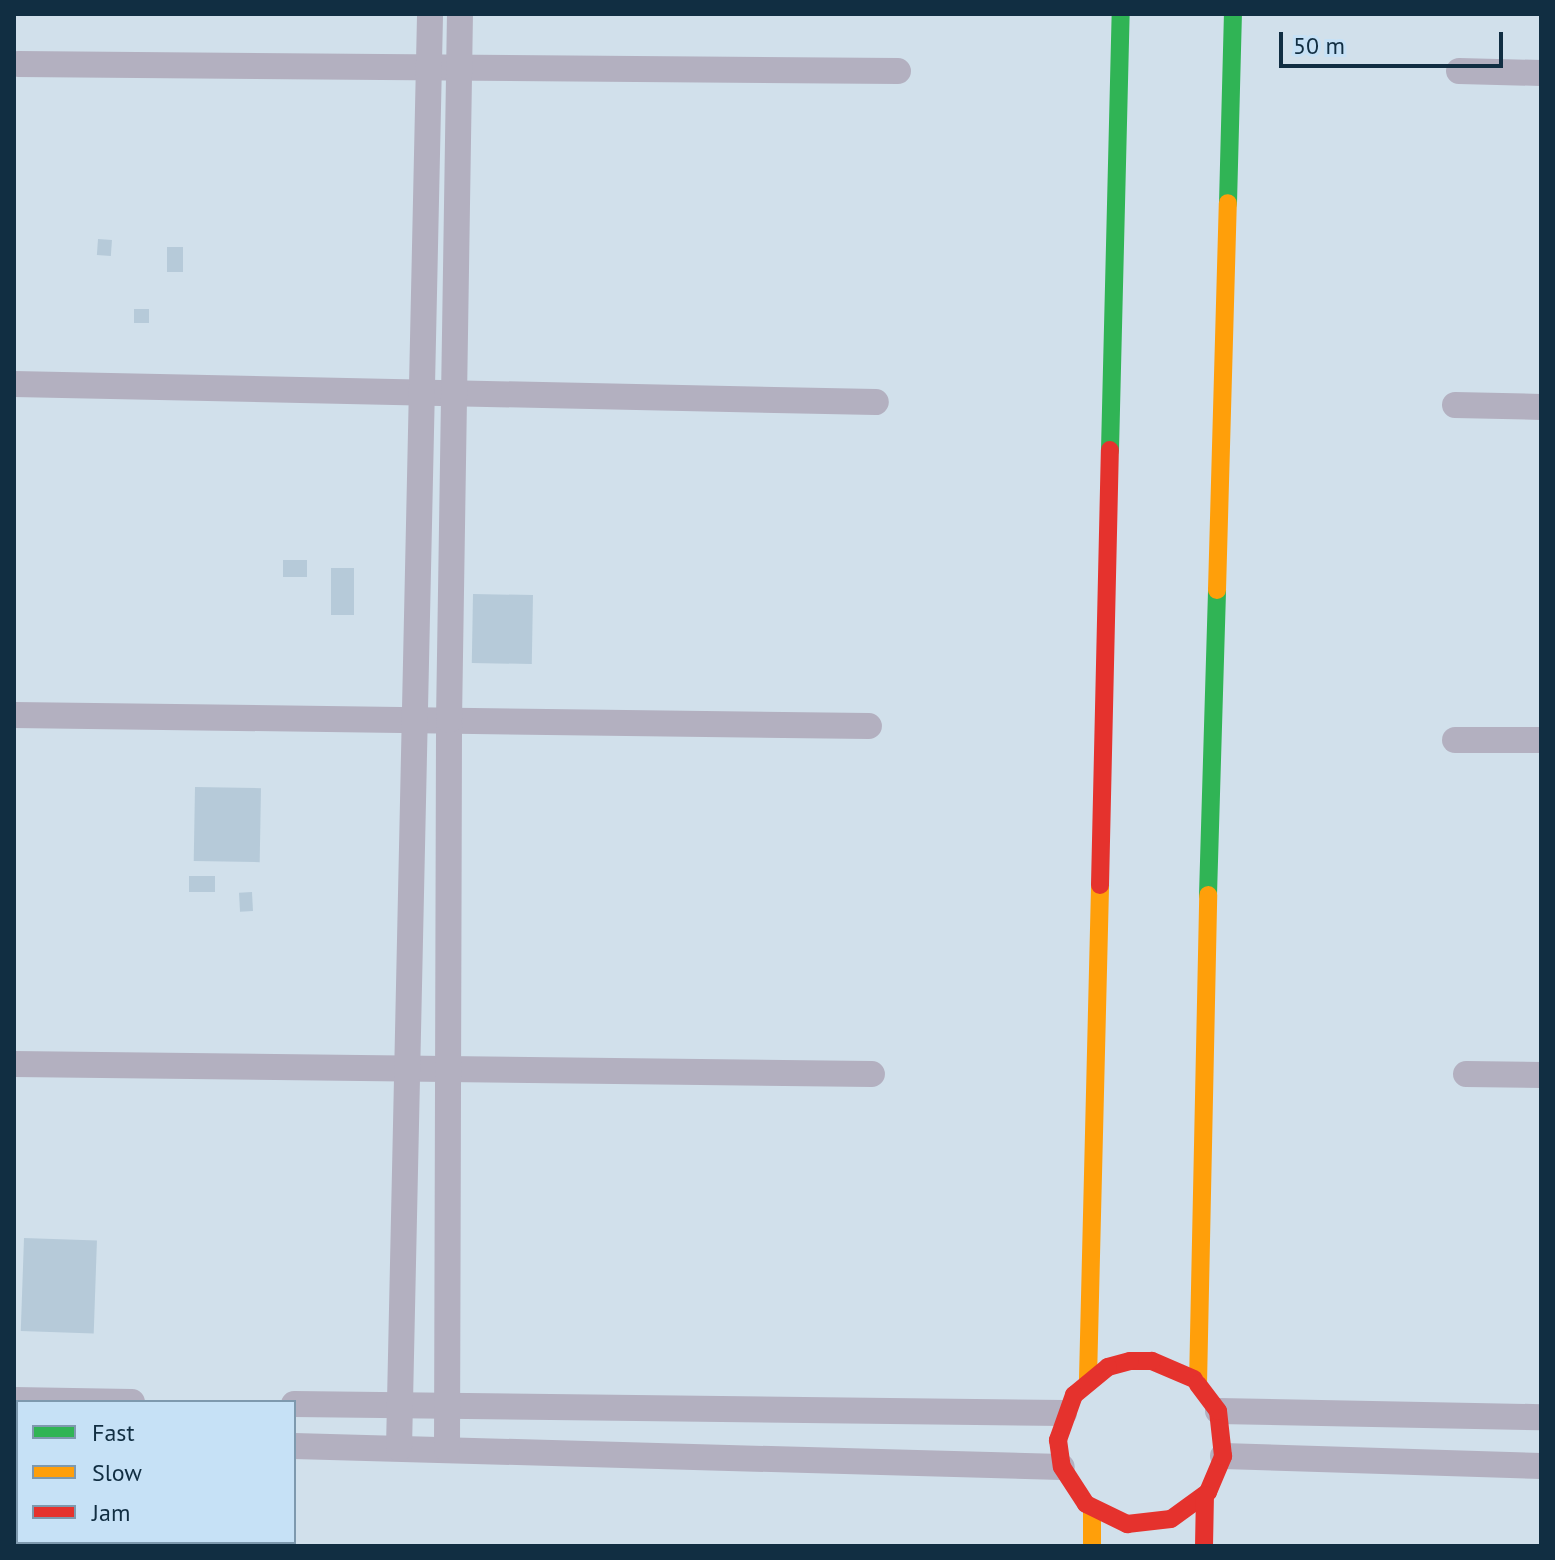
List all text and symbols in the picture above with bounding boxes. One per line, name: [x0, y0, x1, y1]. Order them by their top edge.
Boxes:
scale bar: [1283, 16, 1507, 66]
text: 50 m: [1293, 30, 1345, 61]
legend: [16, 1400, 296, 1544]
text: Fast: [92, 1417, 135, 1448]
text: Slow: [92, 1457, 142, 1488]
text: Jam: [92, 1497, 130, 1528]

